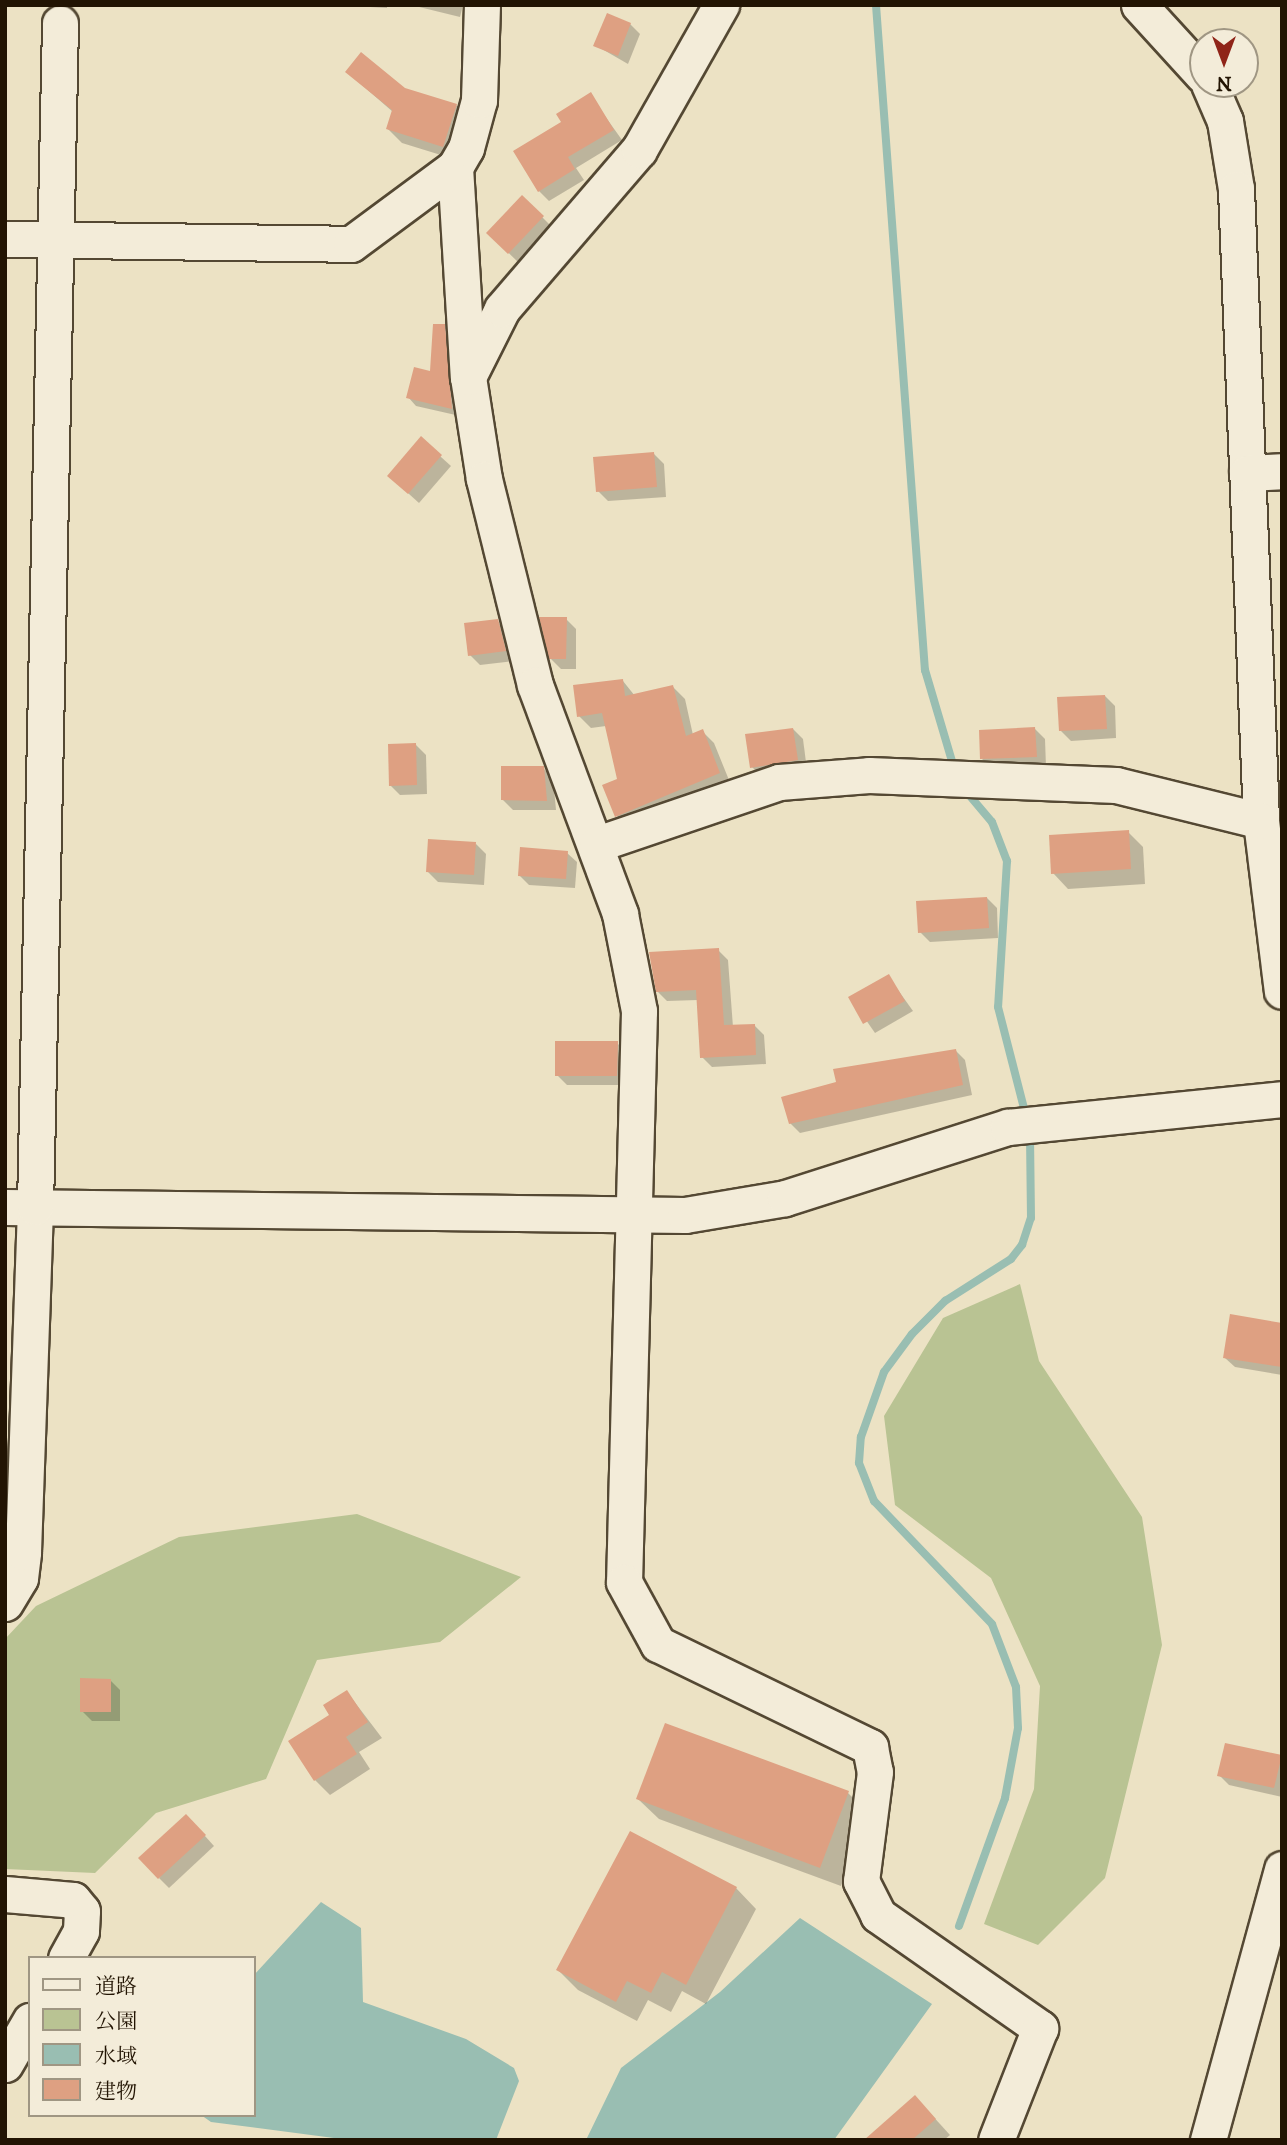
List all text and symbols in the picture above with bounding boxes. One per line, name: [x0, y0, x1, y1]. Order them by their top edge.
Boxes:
north arrow: [1189, 28, 1259, 98]
text: N: [1216, 71, 1232, 94]
legend: [28, 1956, 256, 2117]
text: 道路: [95, 1974, 137, 2000]
text: 公園: [95, 2009, 137, 2035]
text: 水域: [95, 2044, 137, 2070]
text: 建物: [95, 2079, 137, 2105]

